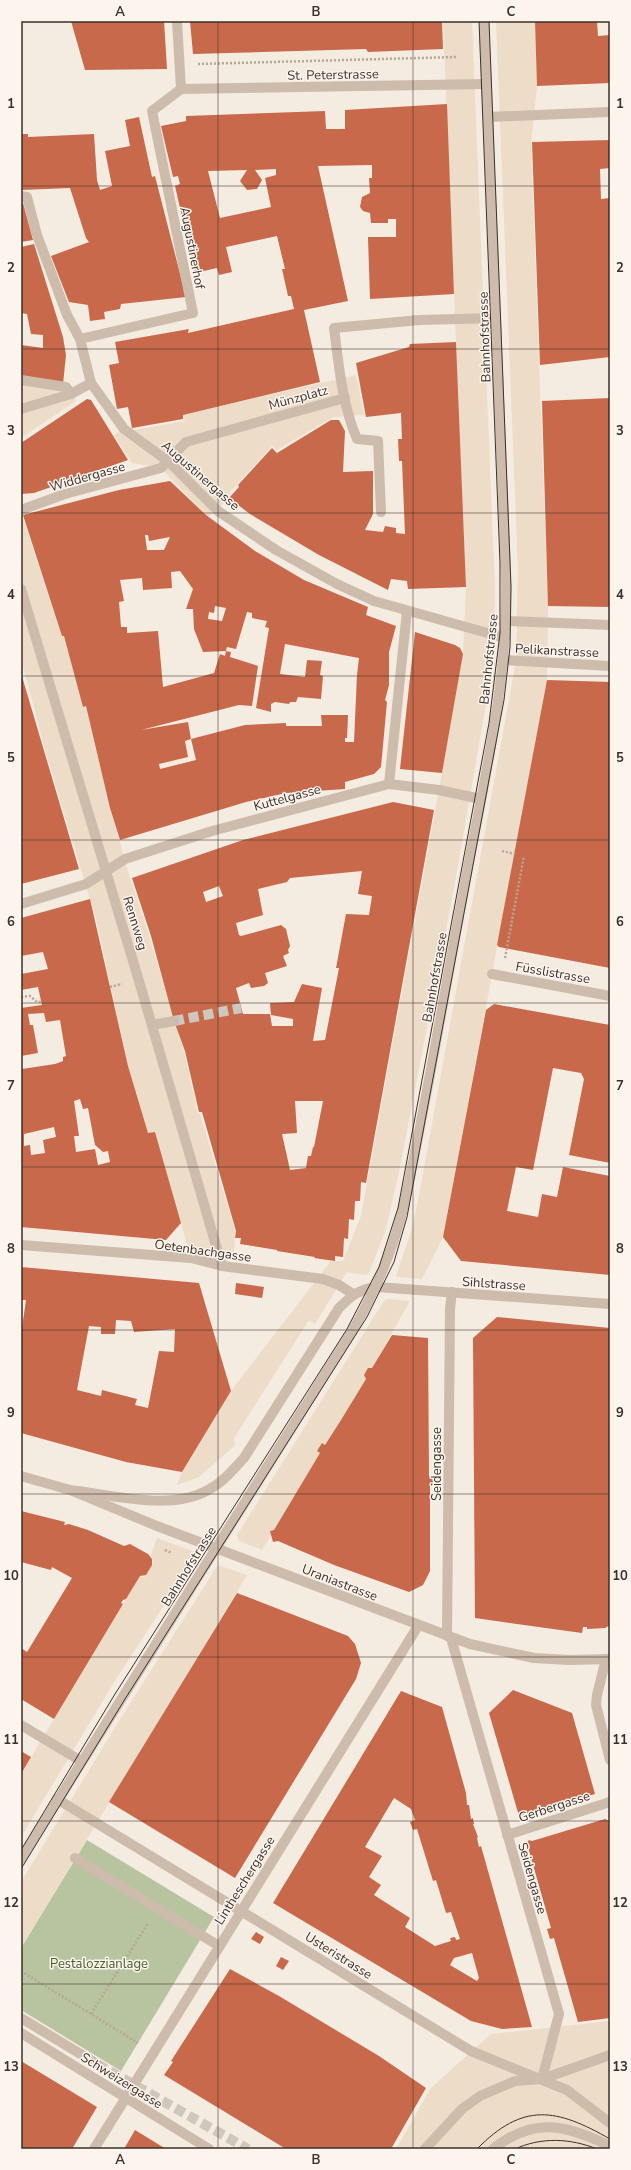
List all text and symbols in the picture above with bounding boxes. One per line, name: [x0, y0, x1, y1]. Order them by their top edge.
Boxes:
text: A: [115, 3, 125, 21]
text: B: [312, 3, 321, 21]
text: C: [507, 3, 516, 21]
street label: St. Peterstrasse: [287, 65, 379, 85]
text: 1: [7, 95, 15, 113]
text: 1: [616, 95, 624, 113]
street label: Augustinerhof: [175, 206, 209, 291]
text: 2: [7, 259, 15, 277]
text: 2: [616, 259, 624, 277]
street label: Bahnhofstrasse: [474, 291, 496, 383]
street label: Münzplatz: [267, 381, 330, 415]
text: 3: [7, 422, 15, 440]
text: 3: [616, 422, 624, 440]
street label: Augustinergasse: [157, 437, 243, 515]
street label: Widdergasse: [47, 458, 127, 496]
text: 4: [7, 586, 15, 604]
text: 4: [616, 586, 624, 604]
street label: Bahnhofstrasse: [475, 613, 503, 705]
street label: Pelikanstrasse: [514, 640, 599, 662]
text: 5: [7, 749, 15, 767]
text: 5: [616, 749, 624, 767]
street label: Kuttelgasse: [252, 780, 323, 816]
street label: Rennweg: [118, 894, 152, 952]
text: 6: [7, 913, 15, 931]
text: 6: [616, 913, 624, 931]
street label: Bahnhofstrasse: [418, 931, 452, 1023]
street label: Füsslistrasse: [514, 958, 592, 988]
text: 7: [7, 1077, 15, 1095]
text: 7: [616, 1077, 624, 1095]
street label: Oetenbachgasse: [153, 1235, 252, 1267]
text: 8: [7, 1240, 15, 1258]
text: 8: [616, 1240, 624, 1258]
street label: Sihlstrasse: [461, 1273, 526, 1295]
text: 9: [7, 1404, 15, 1422]
text: 9: [616, 1404, 624, 1422]
street label: Seidengasse: [428, 1427, 446, 1501]
street label: Bahnhofstrasse: [157, 1523, 221, 1610]
street label: Uraniastrasse: [299, 1560, 380, 1606]
text: 10: [3, 1567, 19, 1585]
text: 10: [612, 1567, 628, 1585]
text: 11: [3, 1731, 19, 1749]
text: 11: [612, 1731, 628, 1749]
street label: Gerbergasse: [516, 1787, 592, 1827]
street label: Lintheschergasse: [210, 1833, 279, 1928]
street label: Seidengasse: [513, 1840, 551, 1916]
text: 12: [3, 1894, 19, 1912]
text: 12: [612, 1894, 628, 1912]
street label: Usteristrasse: [301, 1928, 376, 1984]
park label: Pestalozzianlage: [50, 1955, 148, 1973]
street label: Schweizergasse: [77, 2048, 166, 2113]
text: 13: [3, 2058, 19, 2076]
text: 13: [612, 2058, 628, 2076]
text: A: [115, 2151, 125, 2169]
text: B: [312, 2151, 321, 2169]
text: C: [507, 2151, 516, 2169]

